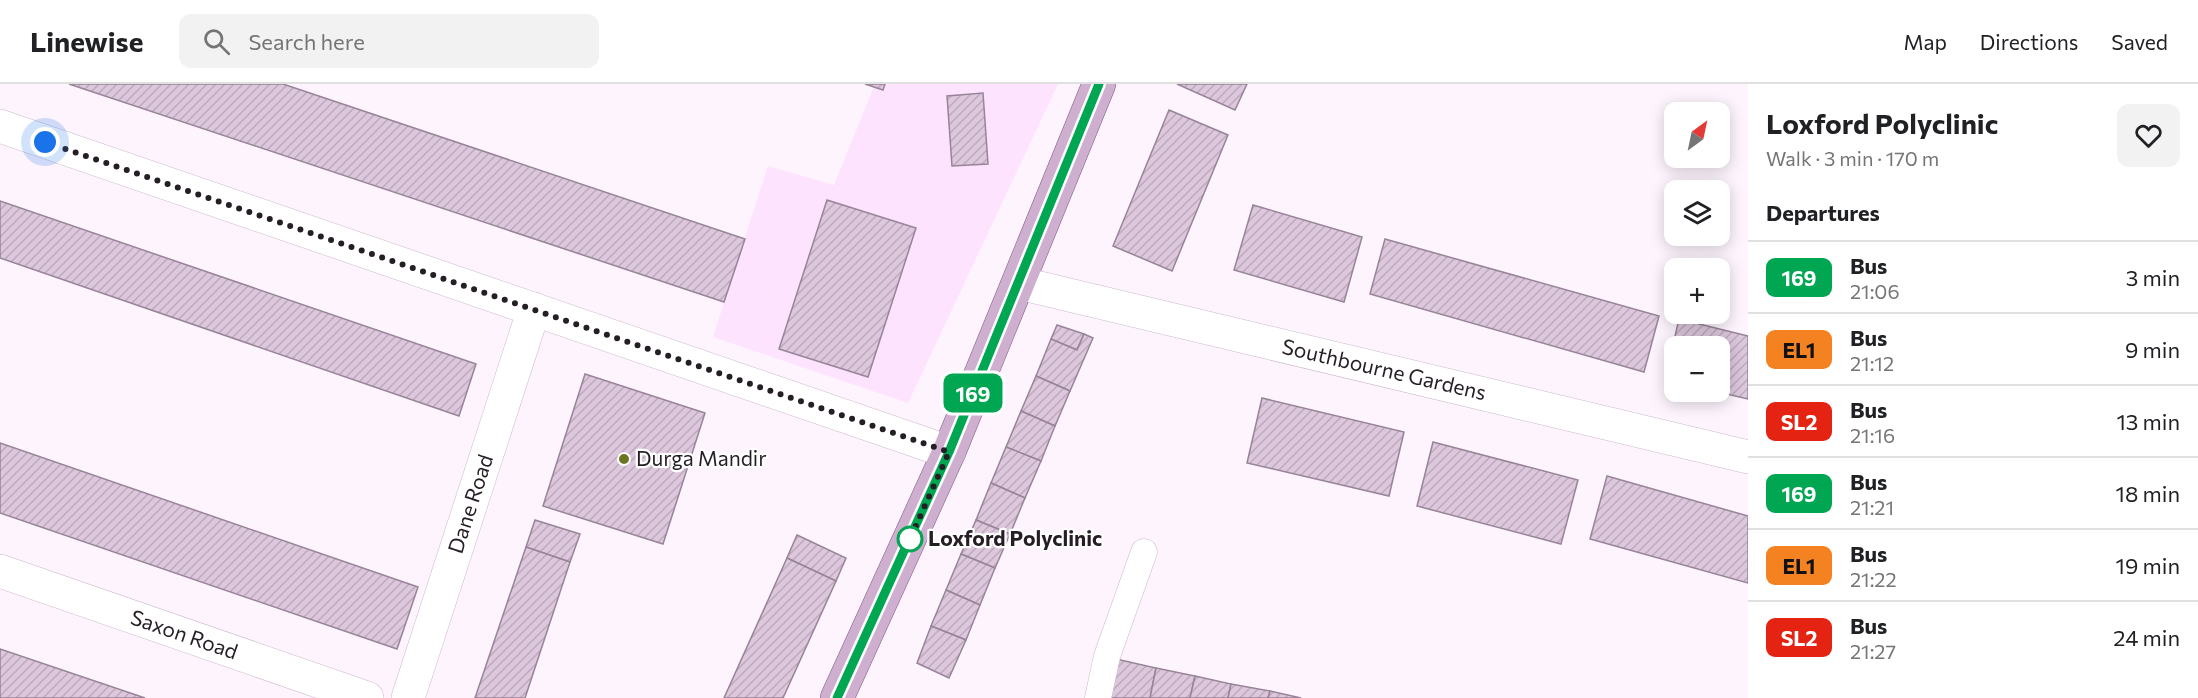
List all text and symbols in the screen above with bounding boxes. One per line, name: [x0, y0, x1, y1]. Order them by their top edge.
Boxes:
search box: [179, 14, 599, 68]
text: Linewise: [30, 24, 143, 58]
icon: search: [200, 25, 233, 58]
text: Search here: [248, 28, 365, 55]
text: Map: [1904, 29, 1947, 54]
text: Directions: [1980, 29, 2078, 54]
text: Saved: [2111, 29, 2168, 54]
north arrow: [1664, 102, 1730, 168]
map controls: [1664, 102, 1730, 402]
button: heart: [2117, 104, 2180, 167]
text: Loxford Polyclinic: [1766, 106, 1998, 140]
your location: [30, 127, 60, 157]
text: Walk · 3 min · 170 m: [1766, 146, 1939, 170]
button: layers: [1664, 180, 1730, 246]
text: Departures: [1766, 199, 1880, 226]
text: Bus: [1850, 252, 1887, 279]
button: +: [1664, 258, 1730, 324]
text: 3 min: [2126, 264, 2180, 291]
text: 169: [1781, 265, 1817, 290]
text: 21:06: [1850, 279, 1900, 303]
text: Bus: [1850, 324, 1887, 351]
street label: Southbourne Gardens: [1280, 333, 1489, 404]
button: −: [1664, 336, 1730, 402]
text: 9 min: [2125, 336, 2180, 363]
text: EL1: [1782, 337, 1816, 362]
text: 21:12: [1850, 351, 1894, 375]
line badge: 169: [938, 374, 1008, 412]
text: 169: [955, 381, 991, 406]
text: Bus: [1850, 396, 1887, 423]
text: 13 min: [2116, 408, 2180, 435]
text: SL2: [1781, 409, 1817, 434]
text: 21:16: [1850, 423, 1895, 447]
place label: Durga Mandir: [636, 445, 767, 470]
street label: Dane Road: [442, 451, 497, 556]
marker: Durga Mandir: [617, 452, 631, 466]
text: Bus: [1850, 468, 1887, 495]
text: 18 min: [2116, 480, 2180, 507]
text: 169: [1781, 481, 1817, 506]
text: 21:21: [1850, 495, 1894, 519]
place label: Loxford Polyclinic: [928, 525, 1102, 550]
marker: Loxford Polyclinic: [897, 526, 923, 552]
text: Bus: [1850, 540, 1887, 567]
text: 19 min: [2116, 552, 2180, 579]
text: EL1: [1782, 553, 1816, 578]
text: 21:22: [1850, 567, 1897, 591]
street label: Saxon Road: [128, 604, 241, 664]
text: Bus: [1850, 612, 1887, 639]
text: 24 min: [2113, 624, 2180, 651]
text: SL2: [1781, 625, 1817, 650]
text: 21:27: [1850, 639, 1896, 663]

